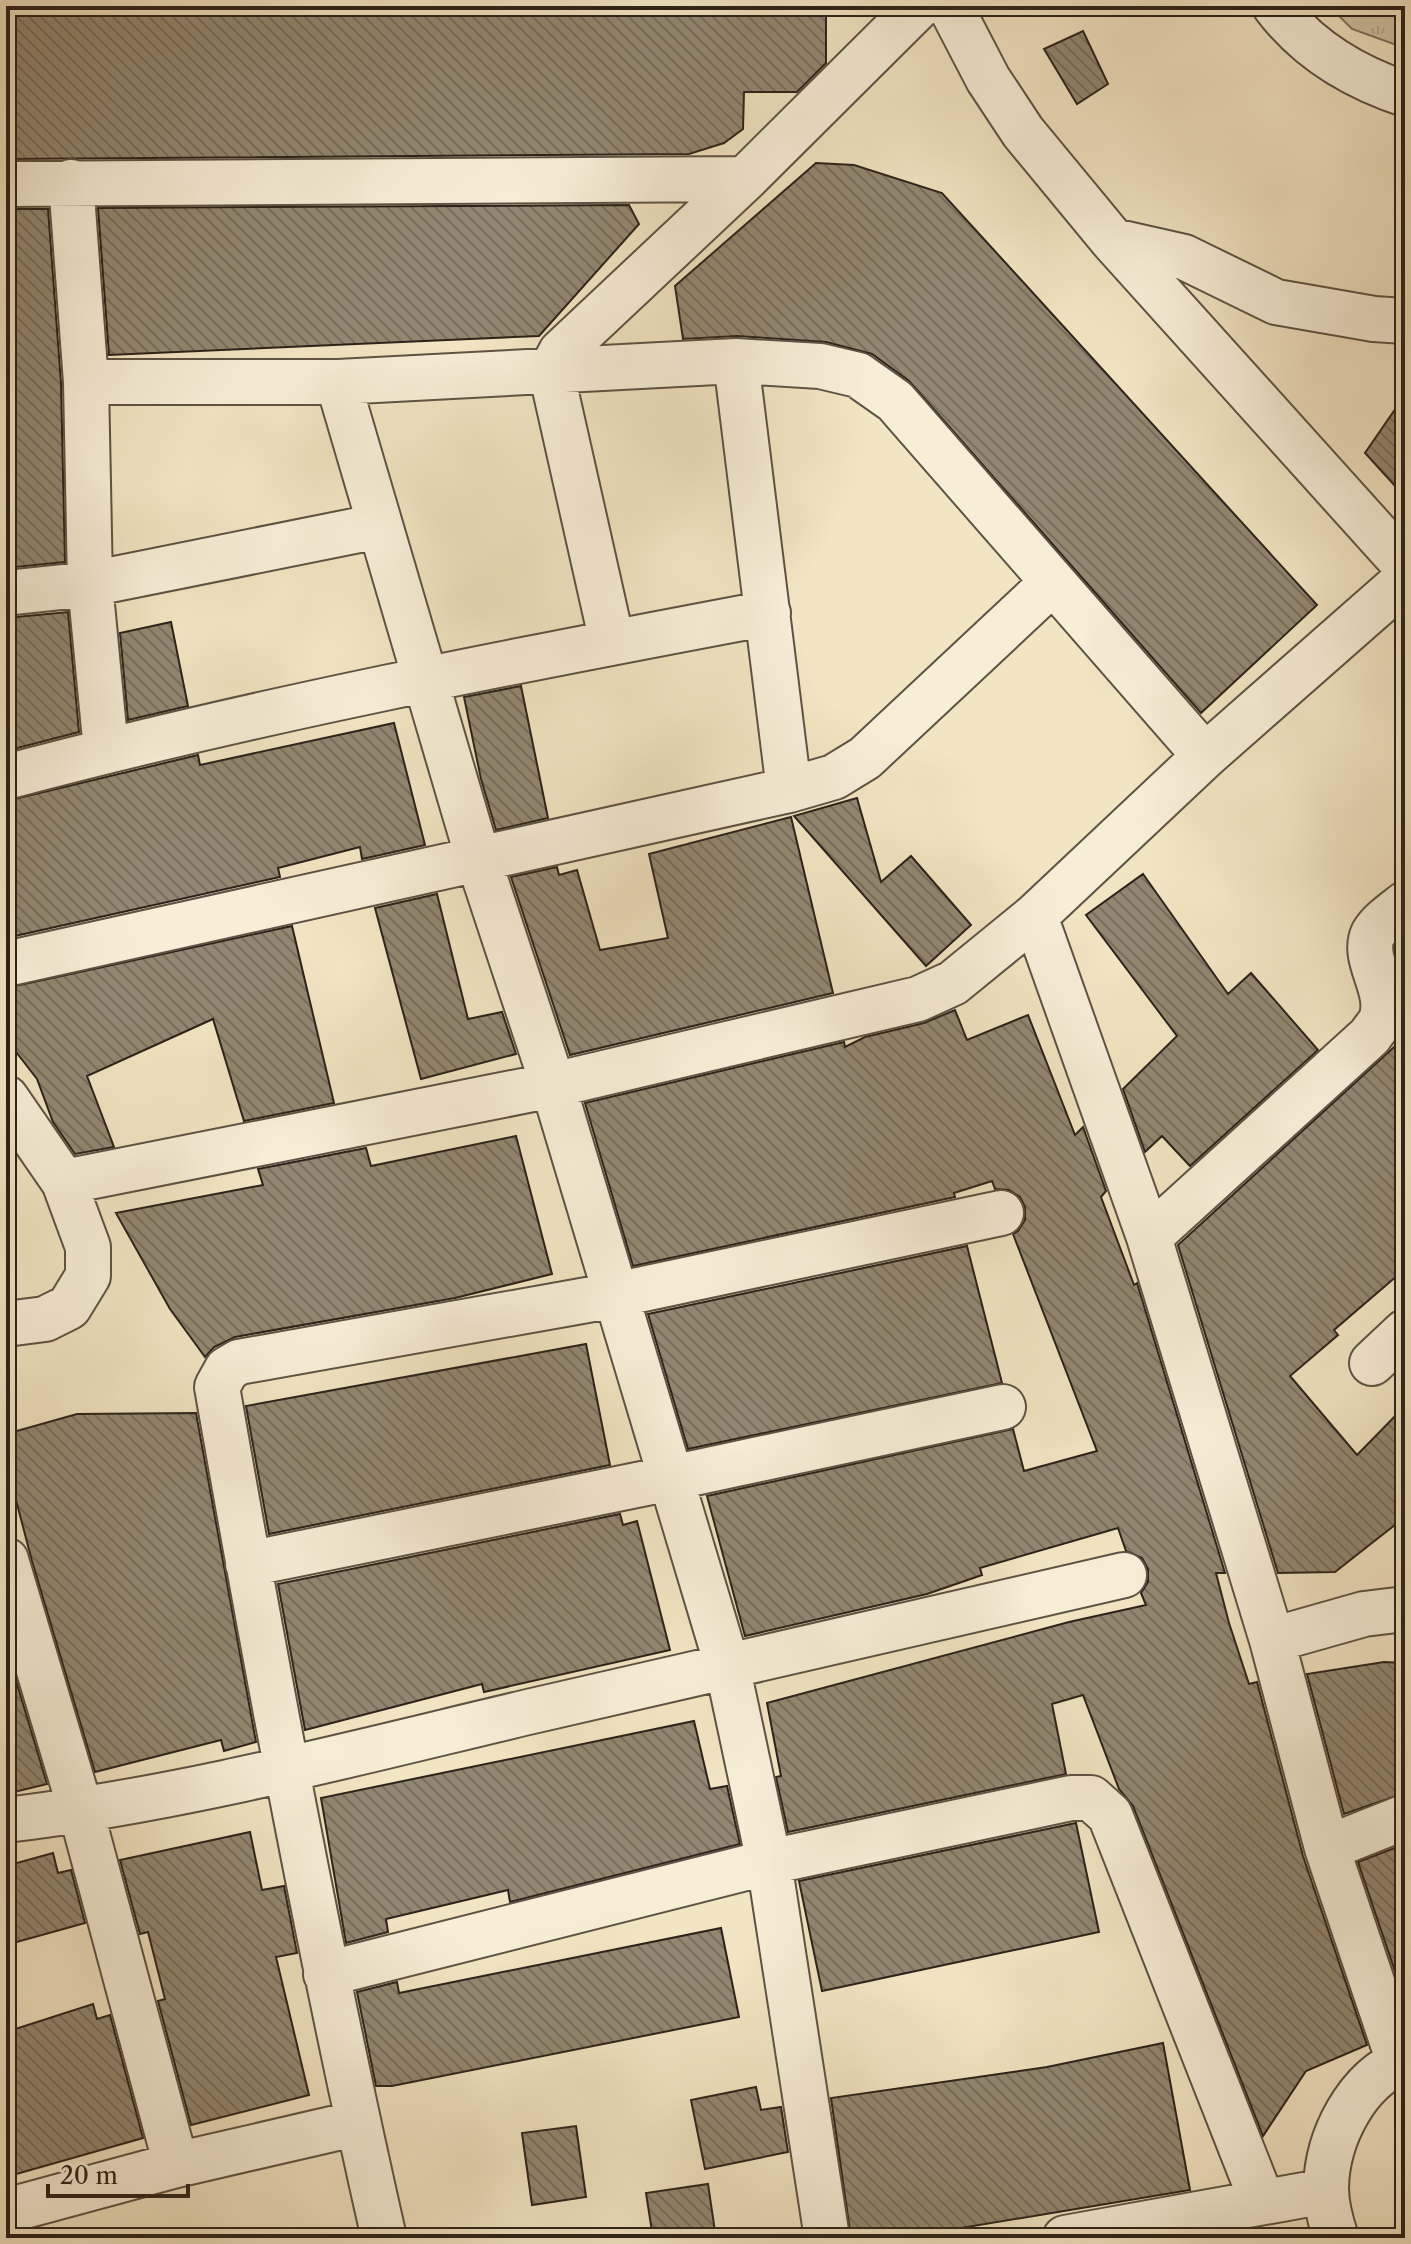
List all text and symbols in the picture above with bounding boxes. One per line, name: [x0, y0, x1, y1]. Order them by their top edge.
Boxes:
scale bar: [48, 2148, 188, 2198]
text: 20 m: [60, 2161, 118, 2190]

